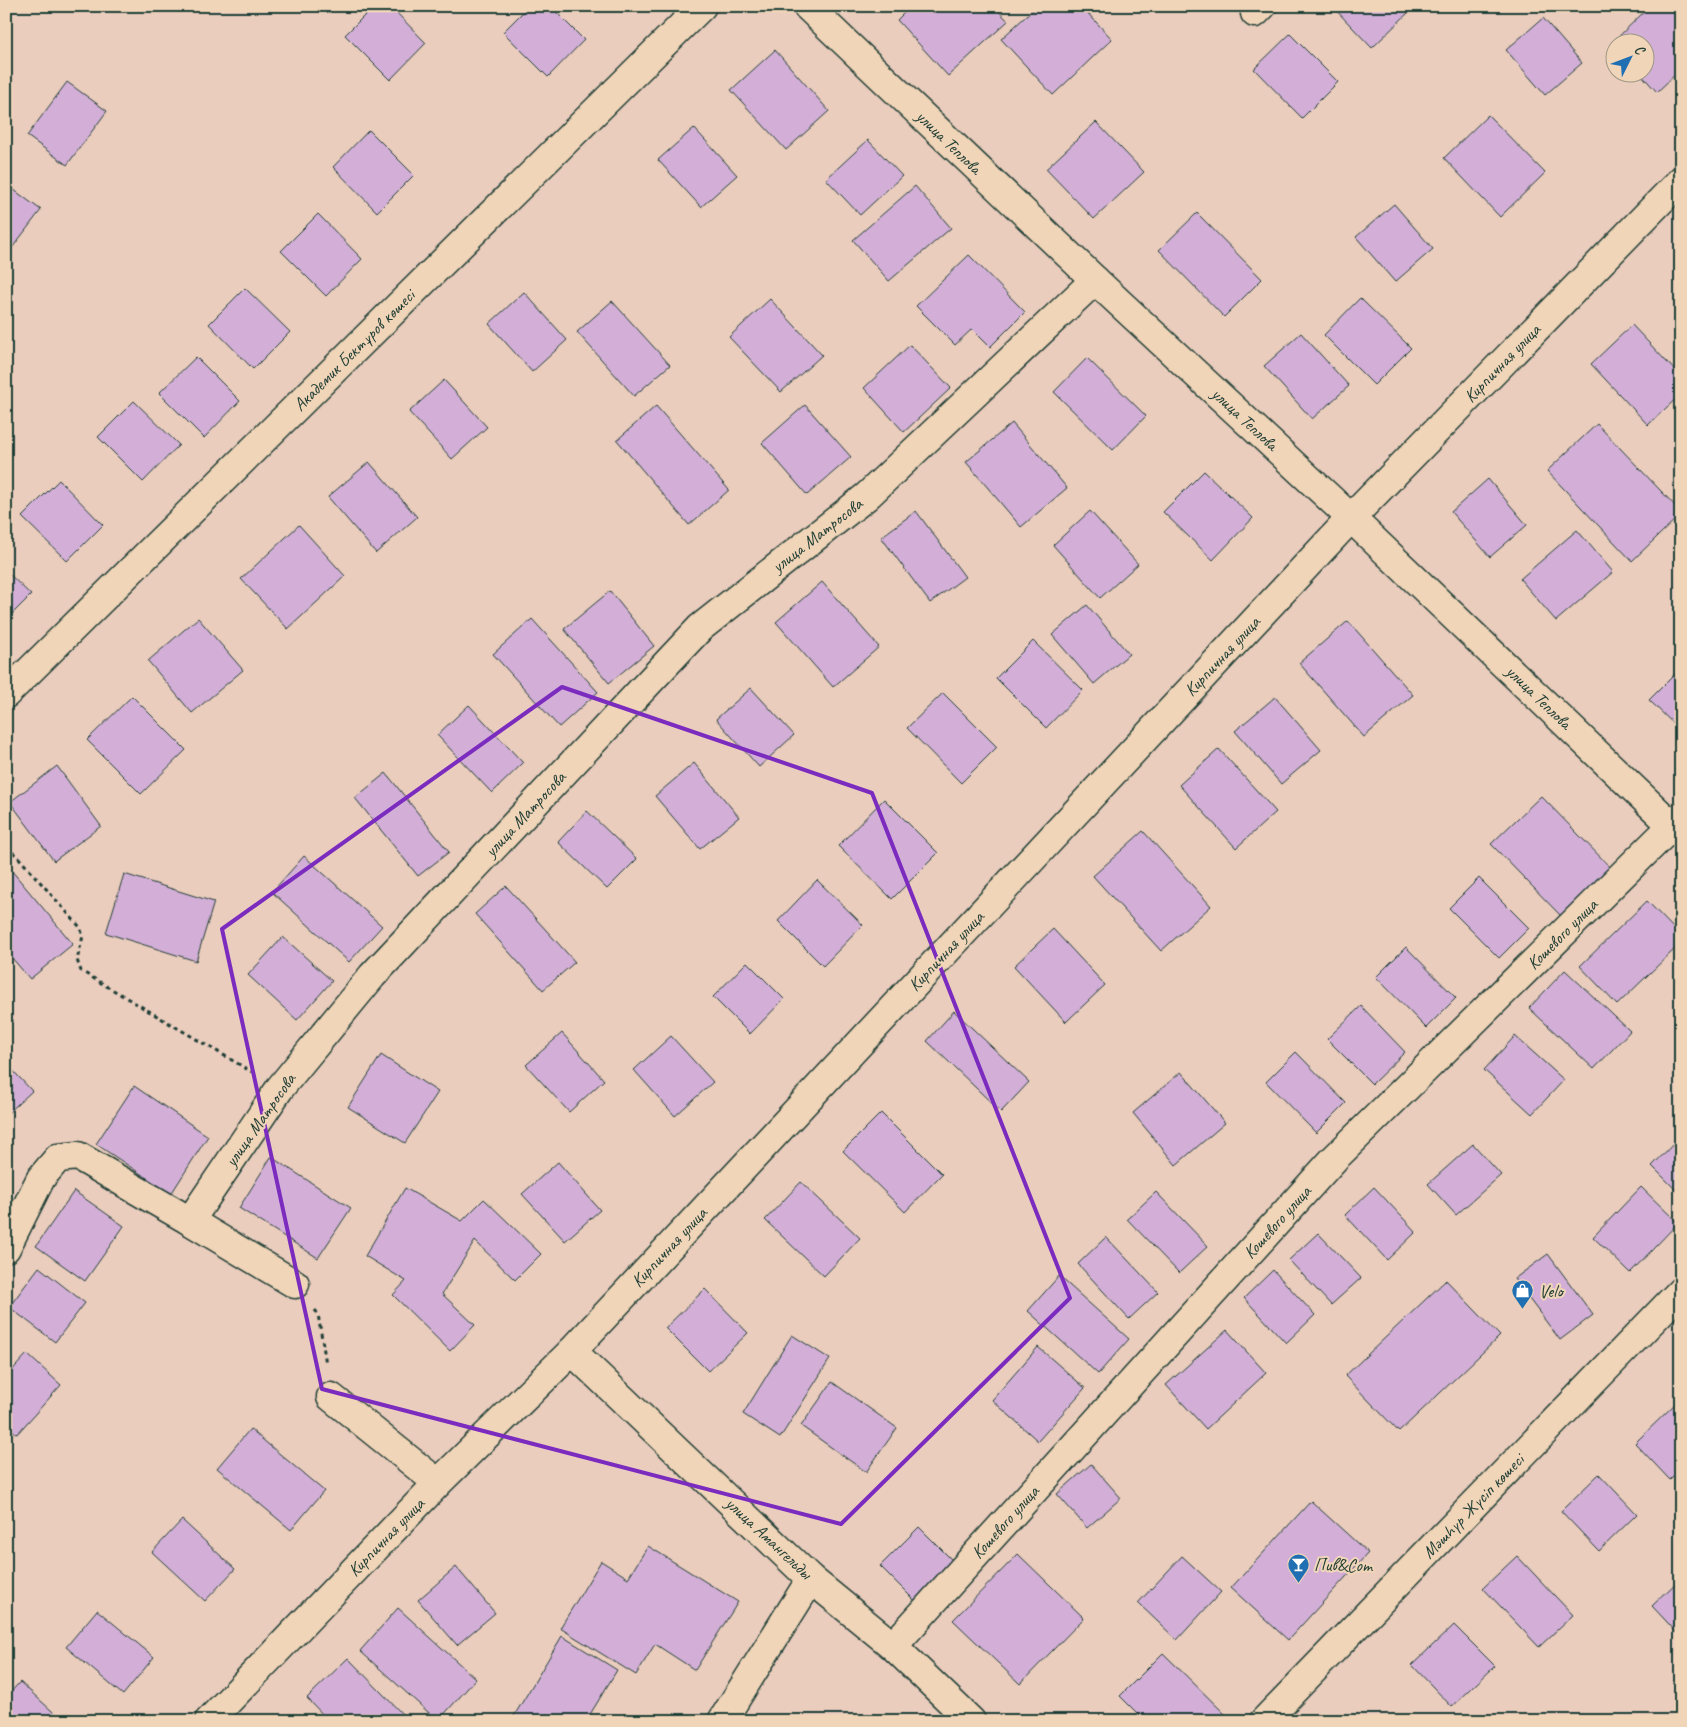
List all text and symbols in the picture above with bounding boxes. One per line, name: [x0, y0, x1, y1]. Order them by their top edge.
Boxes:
north arrow: [1604, 32, 1654, 82]
text: С: [1631, 41, 1649, 59]
street label: улица Теплова: [911, 105, 988, 180]
street label: Академик Бектұров көшесі: [289, 283, 421, 415]
street label: Кирпичная улица: [1459, 318, 1546, 407]
street label: улица Теплова: [1206, 382, 1284, 456]
street label: улица Матросова: [766, 492, 868, 578]
street label: Кирпичная улица: [1179, 611, 1265, 701]
street label: улица Теплова: [1501, 660, 1578, 735]
street label: улица Матросова: [479, 766, 571, 862]
street label: Кошевого улица: [1522, 893, 1603, 974]
street label: Кирпичная улица: [903, 906, 989, 996]
street label: улица Матросова: [219, 1068, 301, 1172]
street label: Кошевого улица: [1238, 1180, 1316, 1263]
street label: Кирпичная улица: [626, 1202, 712, 1292]
shop icon: Velo: [1511, 1279, 1535, 1310]
place label: Velo: [1539, 1280, 1564, 1302]
street label: Мәшһүр Жүсіп көшесі: [1417, 1447, 1530, 1563]
street label: Кошевого улица: [966, 1480, 1044, 1563]
street label: Кирпичная улица: [343, 1492, 430, 1581]
street label: улица Амангельды: [720, 1492, 818, 1585]
bar icon: Пив&Com: [1286, 1553, 1310, 1584]
place label: Пив&Com: [1314, 1554, 1374, 1576]

